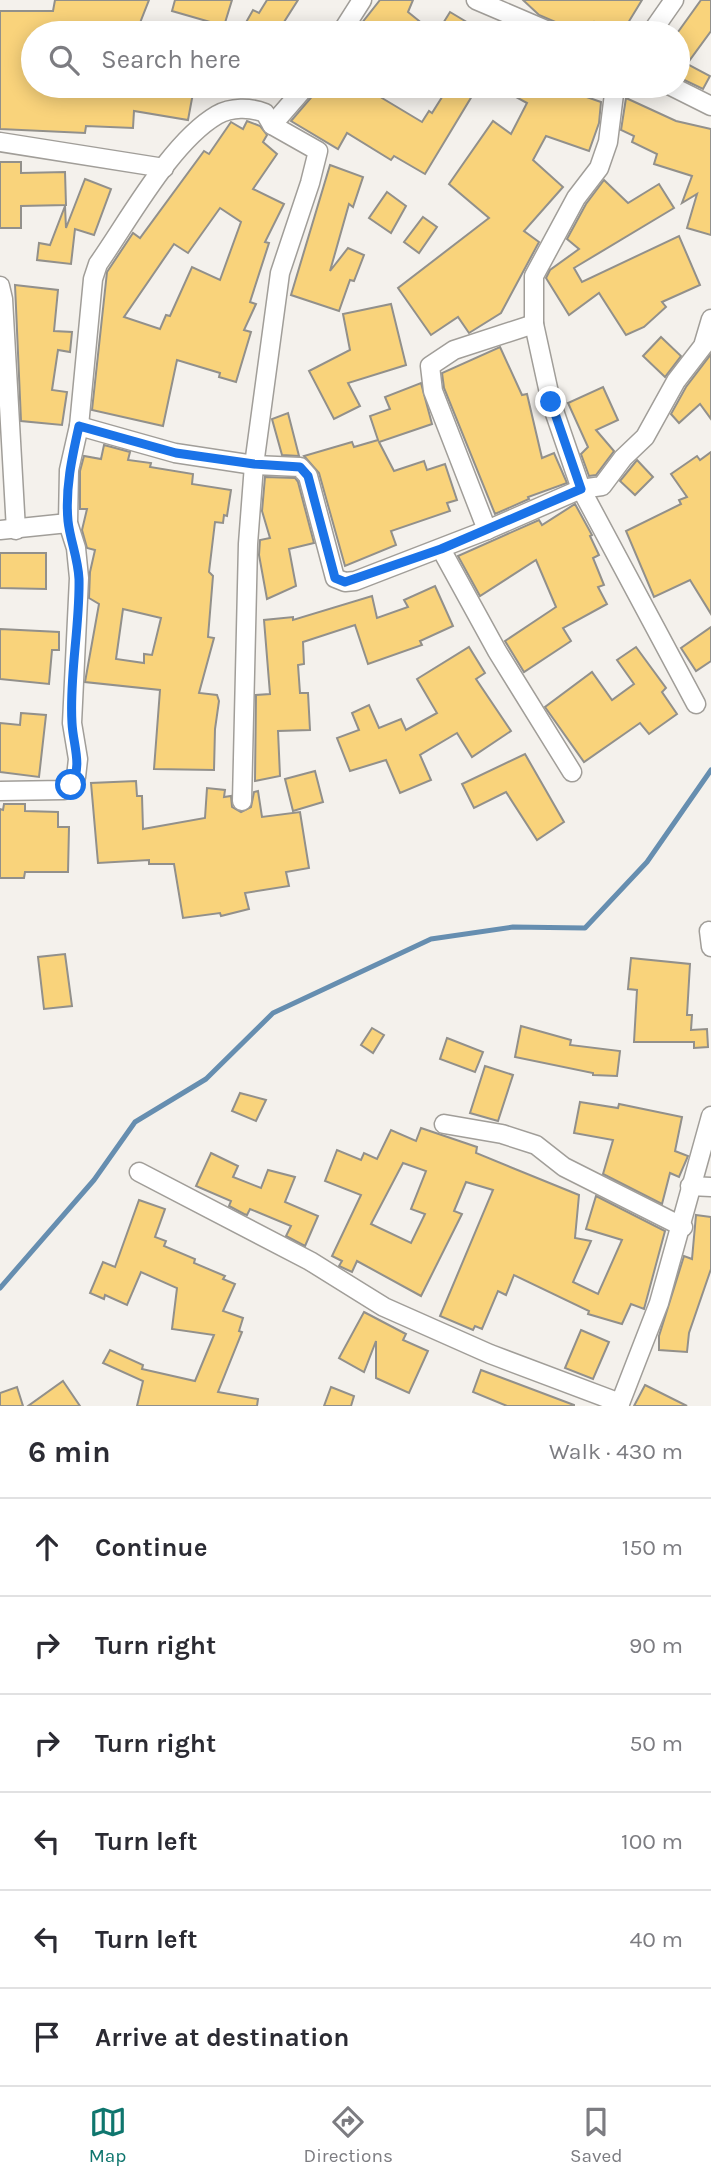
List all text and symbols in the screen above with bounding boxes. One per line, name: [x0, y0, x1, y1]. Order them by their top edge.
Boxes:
search box: [21, 21, 690, 98]
icon: search: [45, 41, 83, 79]
text: Search here: [101, 44, 241, 75]
route end: [535, 386, 566, 417]
route start: [55, 769, 86, 800]
text: 6 min: [28, 1434, 111, 1470]
text: Walk · 430 m: [549, 1438, 683, 1465]
icon: ahead: [28, 1528, 66, 1566]
text: Continue: [95, 1532, 207, 1563]
text: 150 m: [622, 1534, 683, 1561]
icon: right: [28, 1626, 66, 1664]
text: Turn right: [95, 1630, 216, 1661]
text: 90 m: [629, 1632, 683, 1659]
icon: right: [28, 1724, 66, 1762]
text: Turn right: [95, 1728, 216, 1759]
text: 50 m: [629, 1730, 683, 1757]
icon: left: [28, 1822, 66, 1860]
text: Turn left: [95, 1826, 197, 1857]
text: 100 m: [621, 1828, 683, 1855]
icon: left: [28, 1920, 66, 1958]
text: Turn left: [95, 1924, 197, 1955]
text: 40 m: [630, 1926, 683, 1953]
icon: arrive: [28, 2018, 66, 2056]
text: Arrive at destination: [95, 2022, 349, 2053]
tab: Map: [89, 2103, 127, 2167]
tab: Directions: [304, 2103, 393, 2167]
tab: Saved: [570, 2103, 622, 2167]

